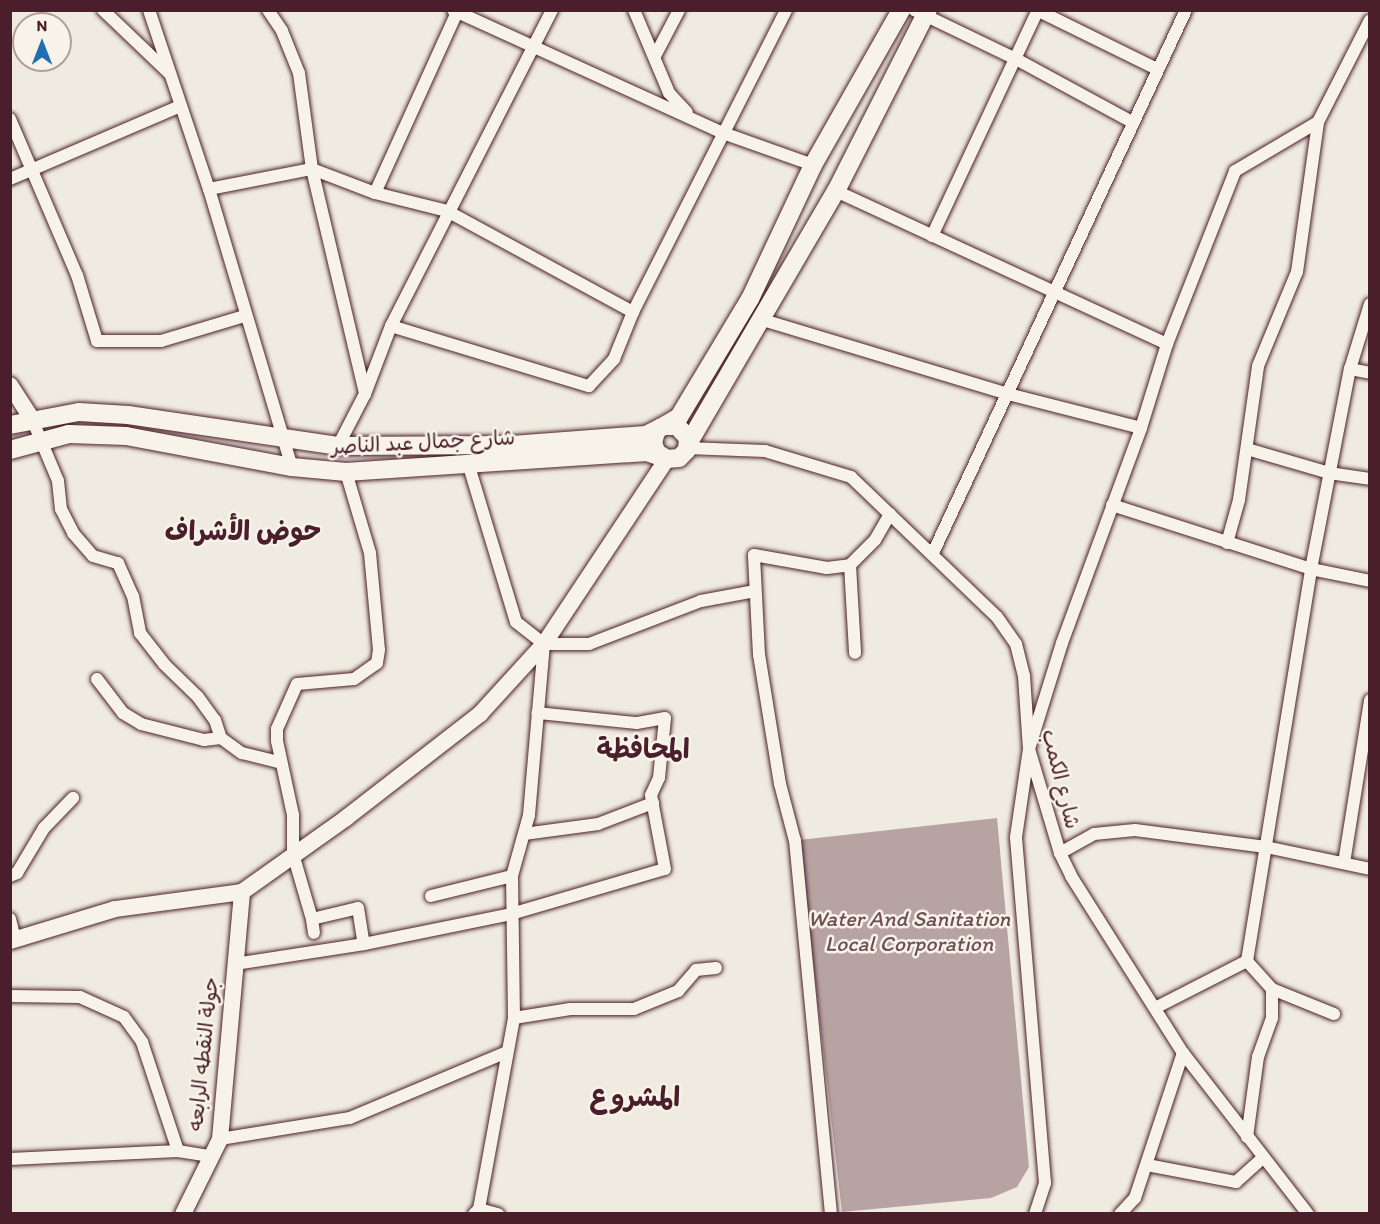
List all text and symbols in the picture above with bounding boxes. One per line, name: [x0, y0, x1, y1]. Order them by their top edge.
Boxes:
north arrow: [12, 12, 72, 72]
text: N: [37, 16, 47, 35]
street label: شارع جمال عبد الناصر: [330, 425, 516, 459]
district label: حوض الأشراف: [165, 515, 321, 547]
street label: شارع الكمب: [1036, 727, 1086, 831]
district label: المحافظة: [596, 733, 690, 765]
water label: Water And Sanitation Local Corporation: [807, 905, 1011, 956]
street label: جولة النقطه الرابعه: [182, 976, 224, 1132]
district label: المشروع: [590, 1081, 680, 1113]

